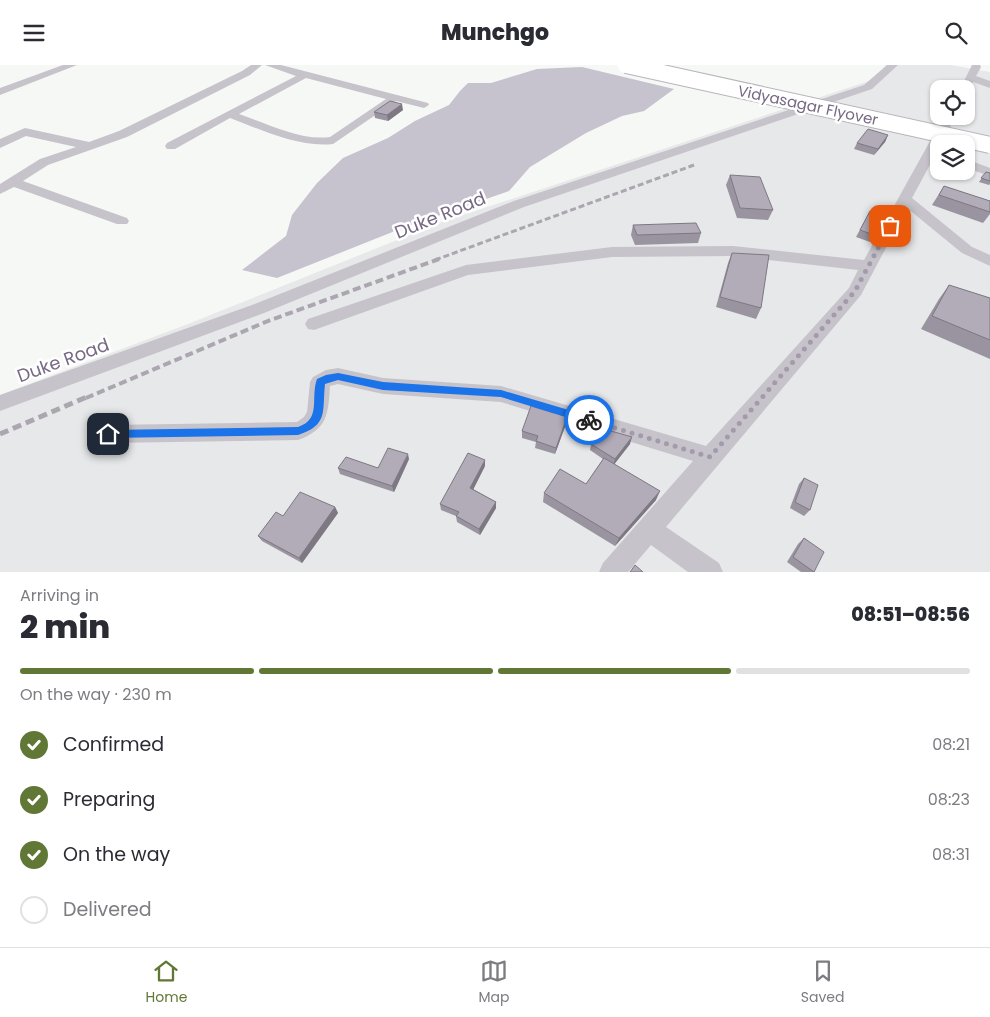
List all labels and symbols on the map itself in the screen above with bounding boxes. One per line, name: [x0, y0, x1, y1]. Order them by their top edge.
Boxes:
street label: Vidyasagar Flyover: [736, 80, 881, 130]
street label: Duke Road: [391, 185, 489, 245]
pin: [869, 205, 911, 247]
street label: Duke Road: [13, 332, 113, 388]
courier: [564, 395, 614, 445]
pin: [87, 413, 129, 455]

